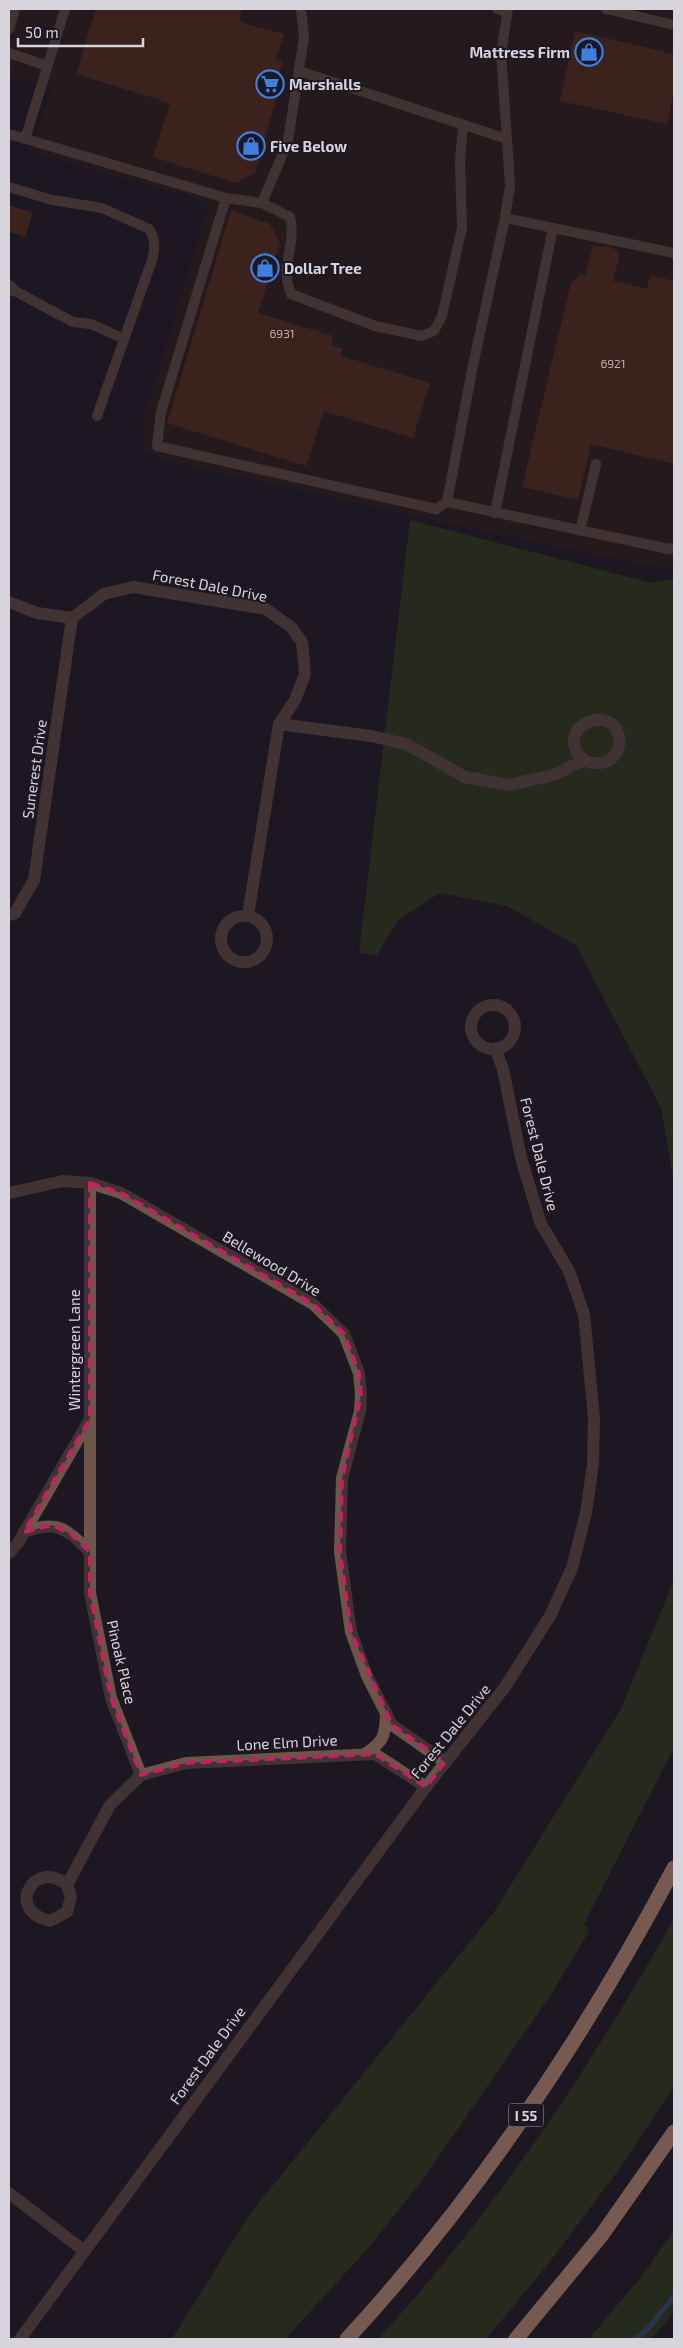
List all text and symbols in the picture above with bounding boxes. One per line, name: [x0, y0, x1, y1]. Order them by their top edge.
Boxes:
scale bar: [18, 15, 142, 47]
text: 50 m: [25, 23, 59, 41]
shop icon: Mattress Firm: [574, 37, 604, 67]
place label: Mattress Firm: [469, 43, 570, 61]
supermarket icon: Marshalls: [255, 69, 285, 99]
place label: Marshalls: [289, 75, 361, 93]
shop icon: Five Below: [236, 131, 266, 161]
place label: Five Below: [270, 137, 347, 155]
shop icon: Dollar Tree: [250, 253, 280, 283]
place label: Dollar Tree: [284, 259, 362, 277]
house number: 6931: [269, 326, 295, 340]
house number: 6921: [600, 356, 626, 370]
street label: Forest Dale Drive: [151, 565, 269, 605]
street label: Sunerest Drive: [18, 718, 50, 820]
street label: Forest Dale Drive: [517, 1095, 563, 1213]
street label: Bellewood Drive: [220, 1227, 324, 1299]
street label: Wintergreen Lane: [65, 1289, 83, 1411]
street label: Pinoak Place: [104, 1618, 140, 1706]
street label: Forest Dale Drive: [406, 1680, 494, 1782]
street label: Lone Elm Drive: [236, 1730, 338, 1754]
street label: Forest Dale Drive: [165, 2003, 249, 2107]
road number: I 55: [508, 2104, 544, 2126]

